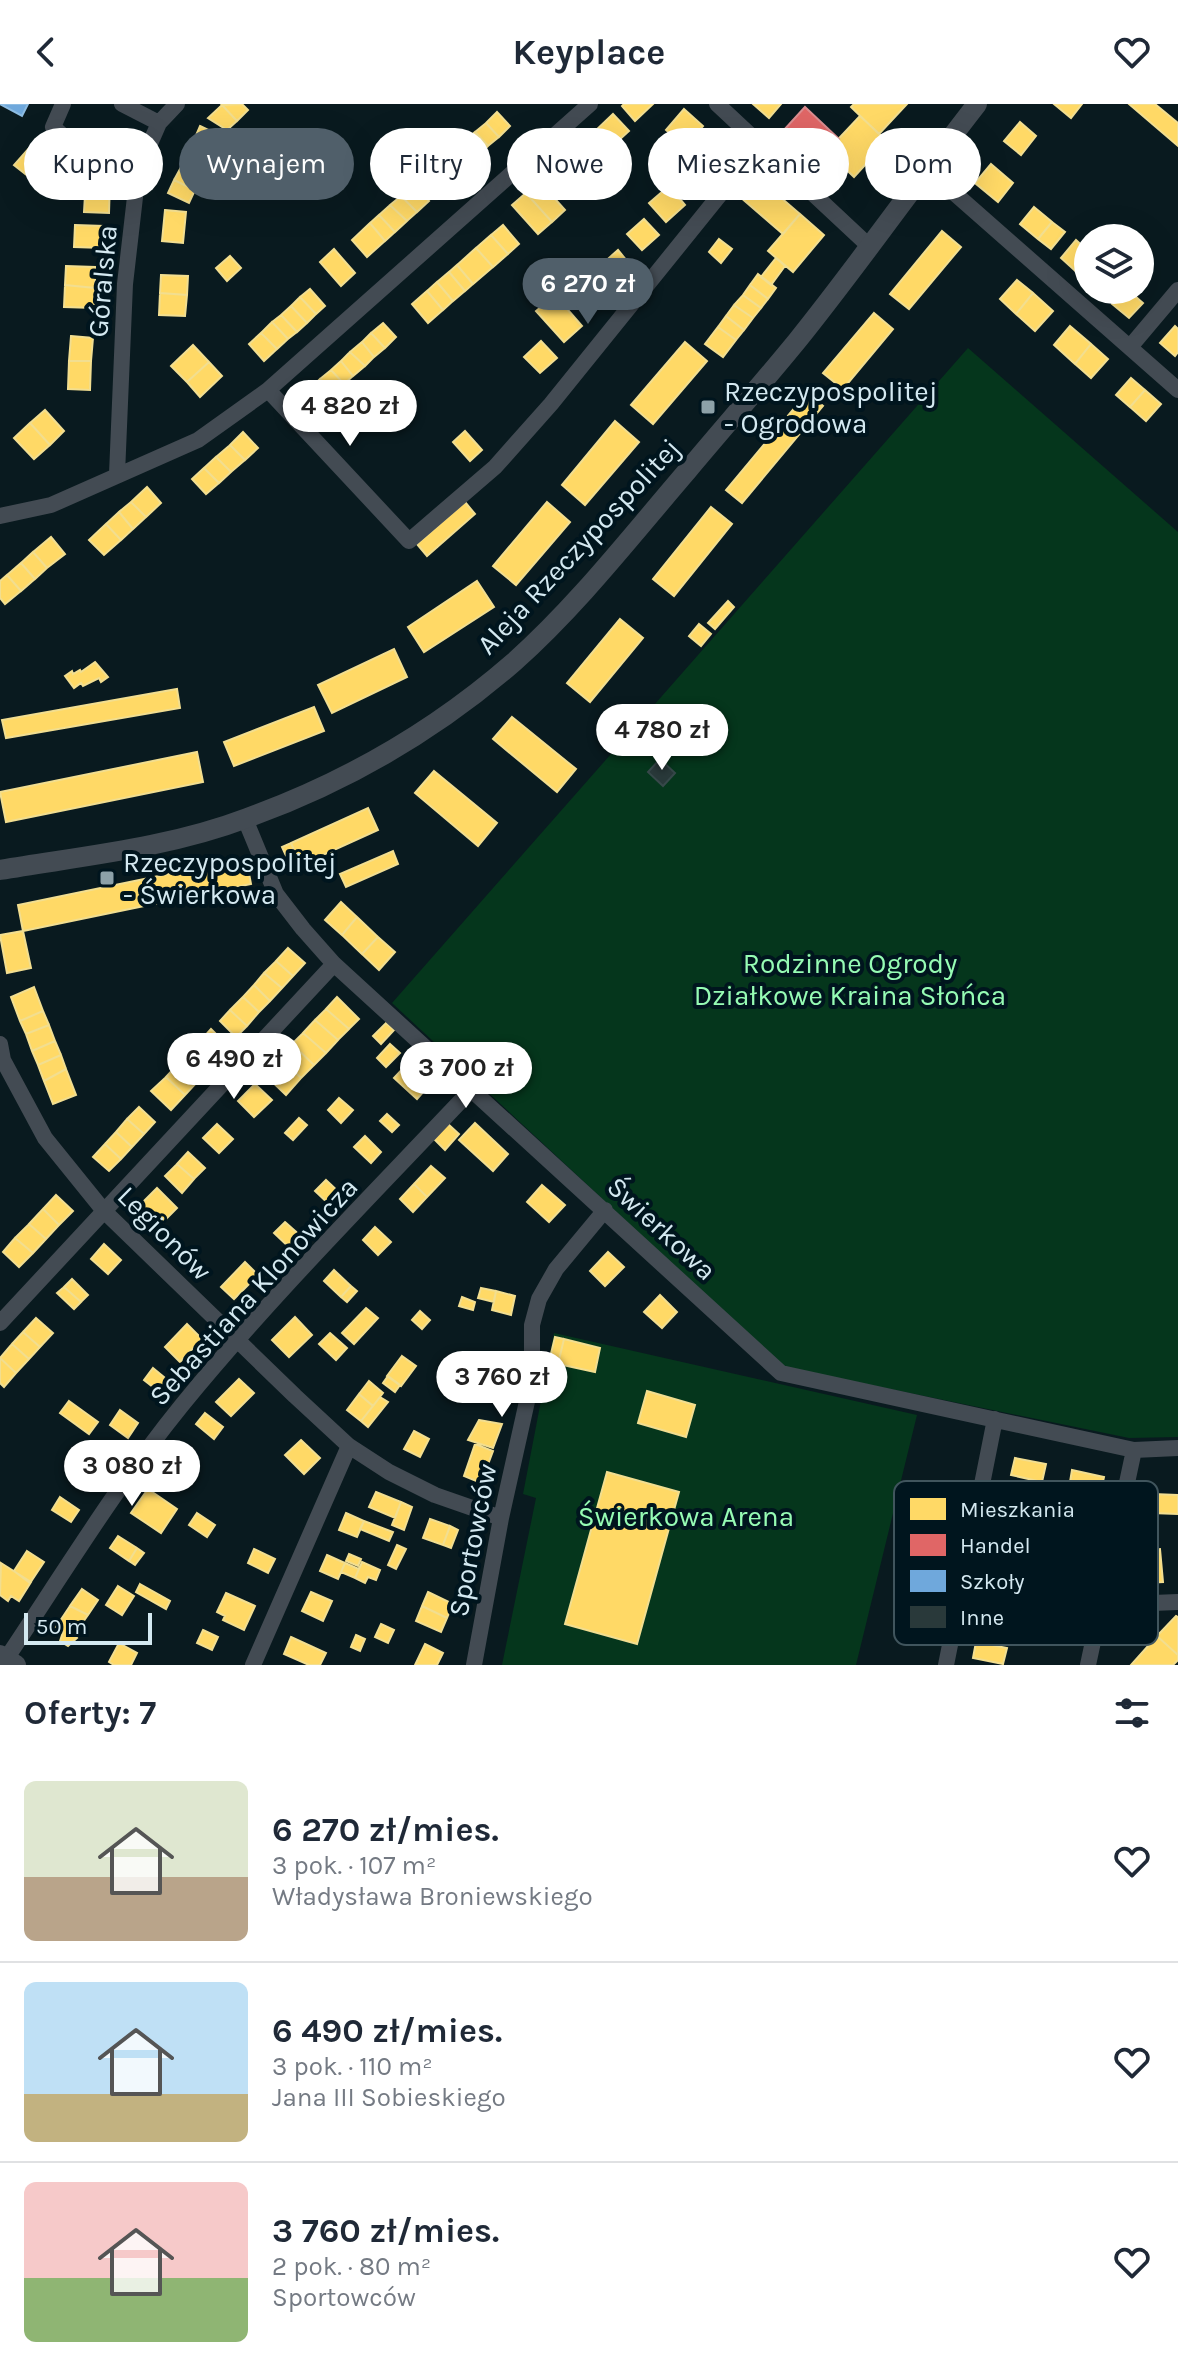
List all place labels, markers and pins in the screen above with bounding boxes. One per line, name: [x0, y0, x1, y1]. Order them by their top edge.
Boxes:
pin: 6 270 zł: [505, 258, 671, 326]
place label: Rzeczypospolitej - Ogrodowa: [724, 375, 938, 440]
pin: 4 820 zł: [267, 380, 433, 448]
marker: Rzeczypospolitej - Ogrodowa: [699, 398, 717, 416]
pin: 4 780 zł: [579, 704, 745, 772]
place label: Rzeczypospolitej - Świerkowa: [123, 846, 337, 911]
marker: Rzeczypospolitej - Świerkowa: [98, 869, 116, 887]
pin: 6 490 zł: [151, 1033, 317, 1101]
pin: 3 700 zł: [383, 1042, 549, 1110]
pin: 3 760 zł: [419, 1351, 585, 1419]
pin: 3 080 zł: [49, 1440, 215, 1508]

